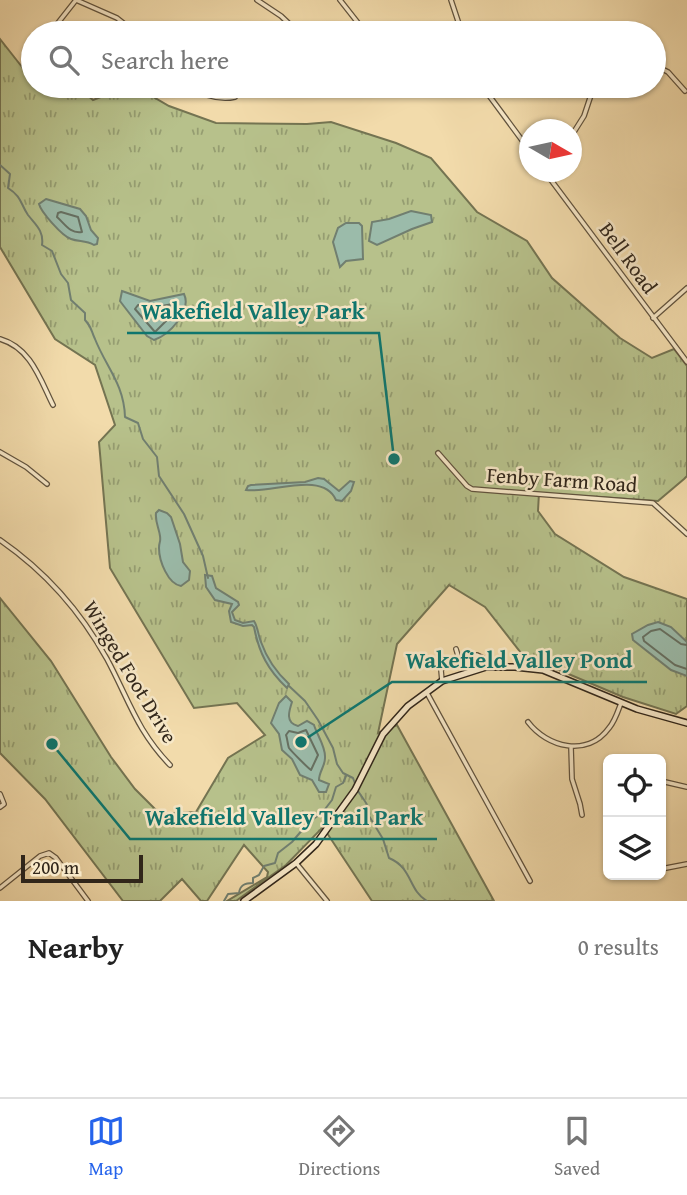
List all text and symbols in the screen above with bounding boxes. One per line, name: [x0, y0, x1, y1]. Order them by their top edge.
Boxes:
search box: [21, 21, 666, 98]
text: Search here: [101, 40, 229, 79]
icon: search: [45, 41, 83, 79]
north arrow: [519, 119, 582, 182]
street label: Bell Road: [592, 215, 666, 301]
callout: Wakefield Valley Park: [127, 289, 379, 333]
text: Wakefield Valley Park: [141, 294, 366, 327]
street label: Fenby Farm Road: [486, 459, 639, 500]
street label: Winged Foot Drive: [76, 594, 185, 749]
callout: Wakefield Valley Pond: [392, 638, 647, 682]
text: Wakefield Valley Pond: [406, 643, 633, 676]
map controls: [603, 754, 666, 880]
button: locate: [603, 754, 666, 817]
callout: Wakefield Valley Trail Park: [130, 795, 437, 839]
text: Wakefield Valley Trail Park: [145, 800, 424, 833]
button: layers: [603, 817, 666, 880]
scale bar: [21, 852, 144, 884]
text: 200 m: [32, 853, 79, 881]
text: Nearby: [28, 925, 124, 969]
text: 0 results: [578, 930, 659, 963]
tab: Map: [87, 1112, 125, 1182]
tab: Directions: [299, 1112, 380, 1182]
tab: Saved: [554, 1112, 600, 1182]

